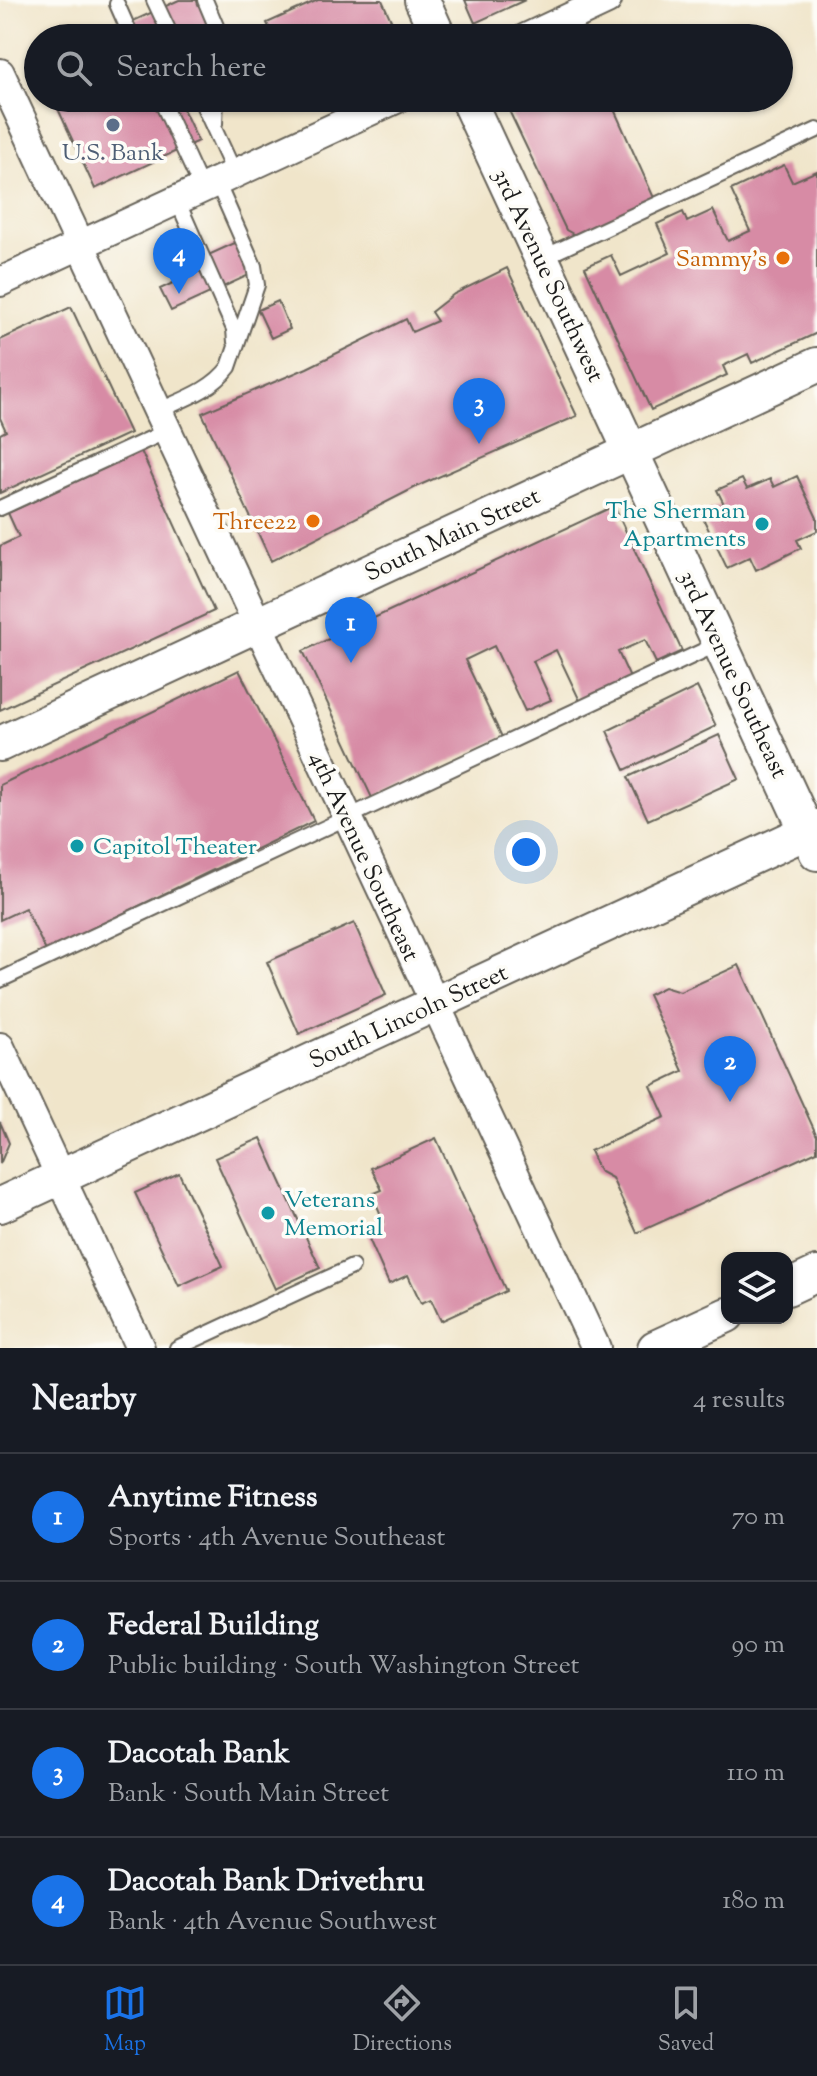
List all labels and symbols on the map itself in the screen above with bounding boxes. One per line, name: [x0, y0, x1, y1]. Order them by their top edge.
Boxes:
marker: U.S. Bank: [104, 116, 122, 134]
place label: U.S. Bank: [62, 137, 164, 171]
street label: 3rd Avenue Southwest: [483, 164, 612, 388]
pin: 4: [153, 228, 205, 294]
place label: Sammy's: [676, 243, 767, 277]
marker: Sammy's: [774, 249, 792, 267]
pin: 3: [453, 378, 505, 444]
street label: South Main Street: [360, 480, 546, 591]
place label: The Sherman Apartments: [606, 495, 746, 557]
place label: Three22: [213, 506, 297, 540]
marker: Three22: [304, 512, 322, 530]
marker: The Sherman Apartments: [753, 515, 771, 533]
street label: 3rd Avenue Southeast: [669, 565, 795, 784]
pin: 1: [325, 597, 377, 663]
street label: 4th Avenue Southeast: [300, 746, 427, 967]
place label: Capitol Theater: [93, 831, 257, 865]
your location: [506, 832, 546, 872]
marker: Capitol Theater: [68, 837, 86, 855]
street label: South Lincoln Street: [304, 957, 514, 1079]
pin: 2: [704, 1036, 756, 1102]
place label: Veterans Memorial: [284, 1184, 383, 1246]
marker: Veterans Memorial: [259, 1204, 277, 1222]

